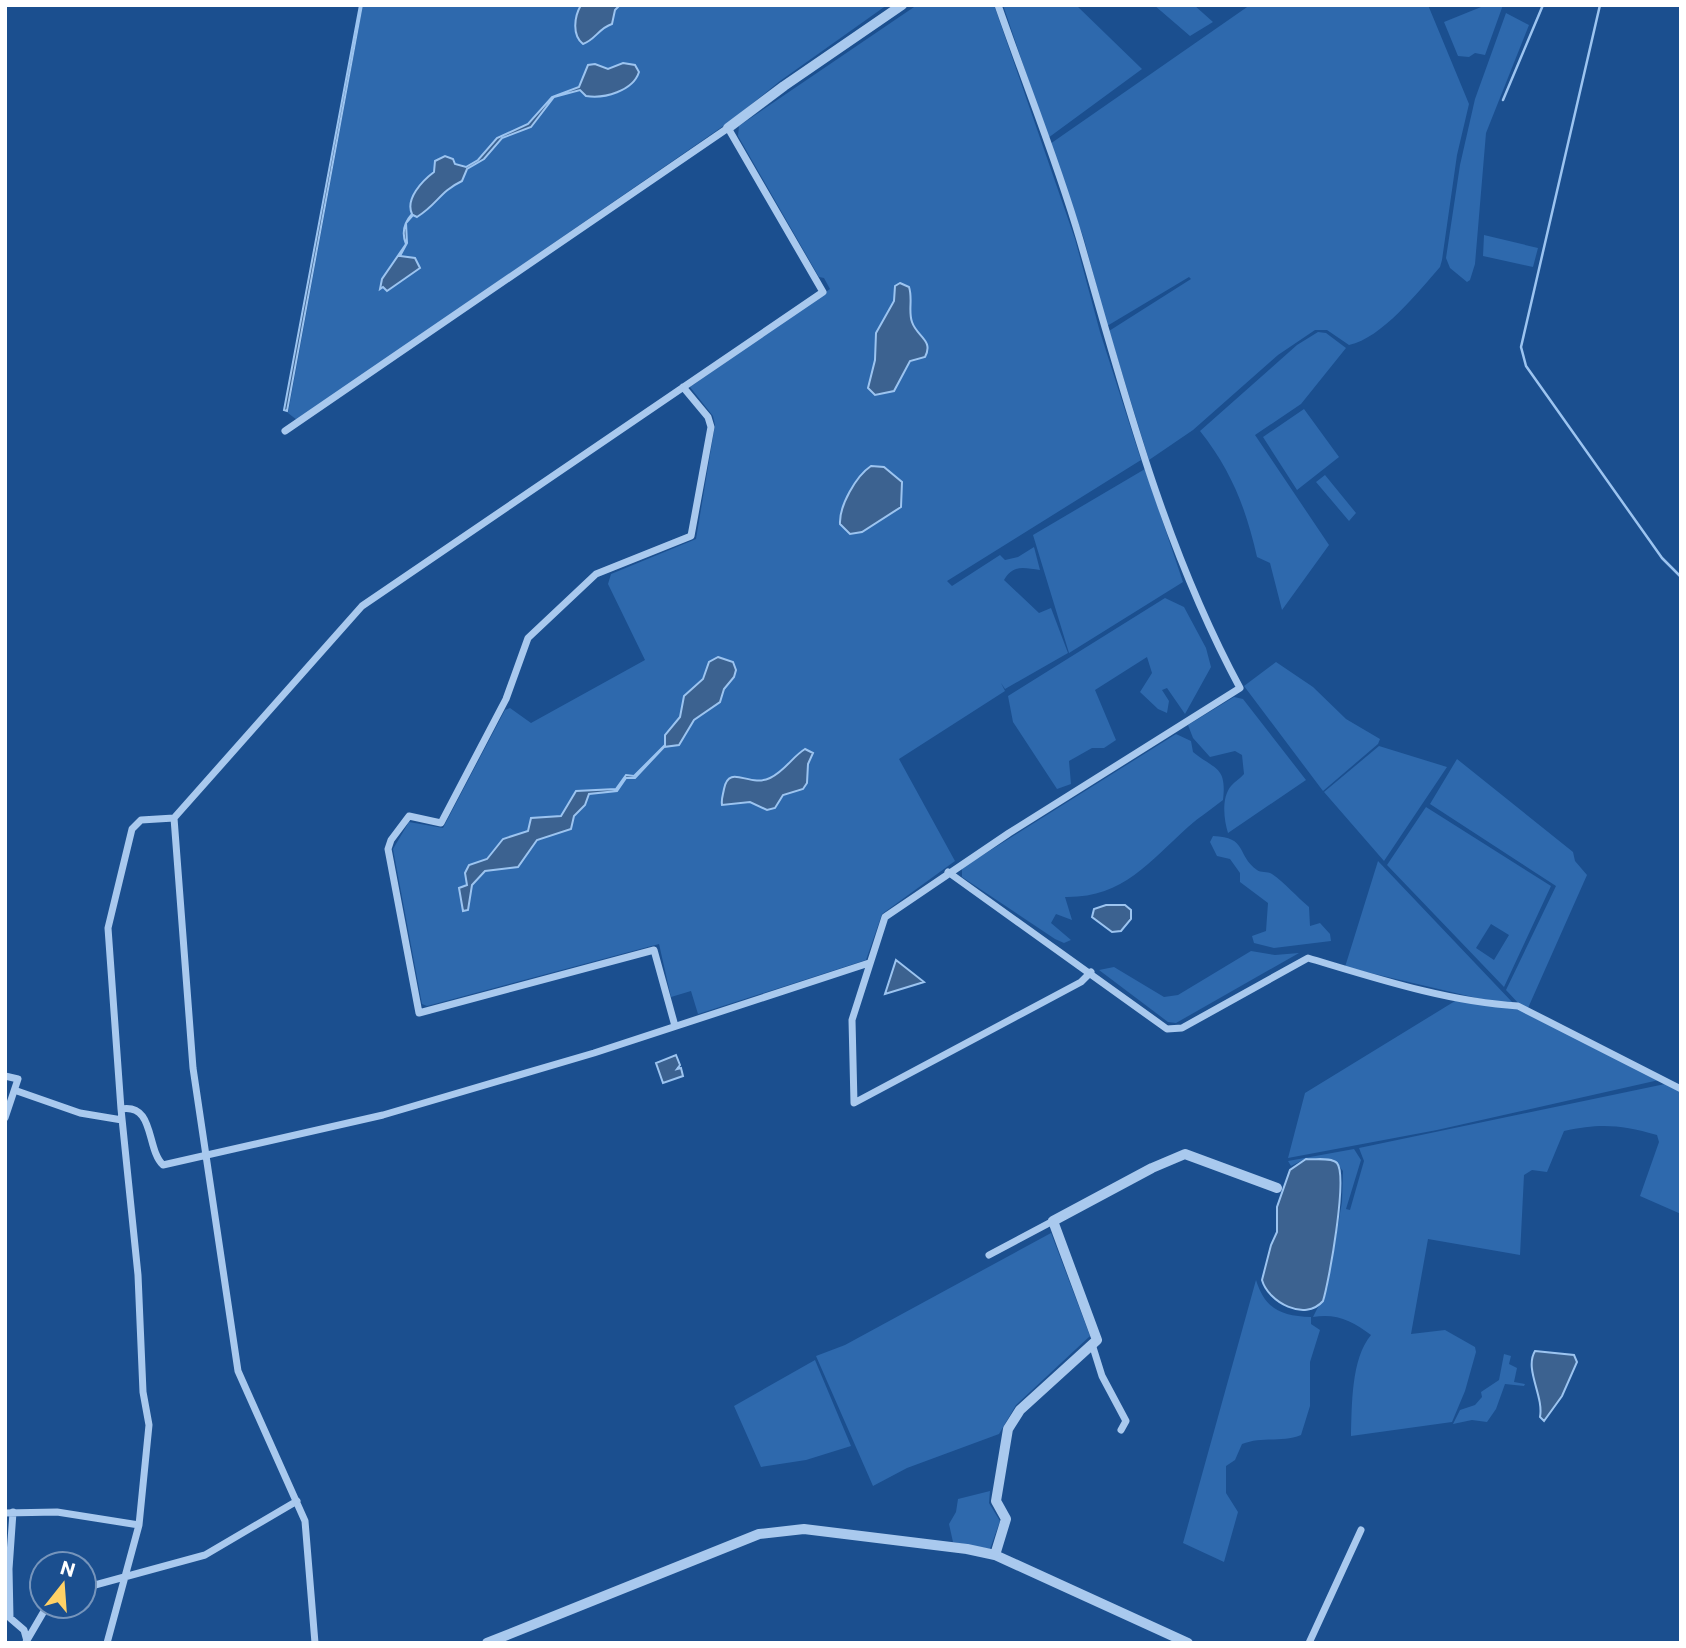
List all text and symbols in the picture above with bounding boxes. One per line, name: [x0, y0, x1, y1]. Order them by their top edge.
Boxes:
north arrow: [28, 1550, 98, 1620]
text: N: [58, 1555, 78, 1581]

